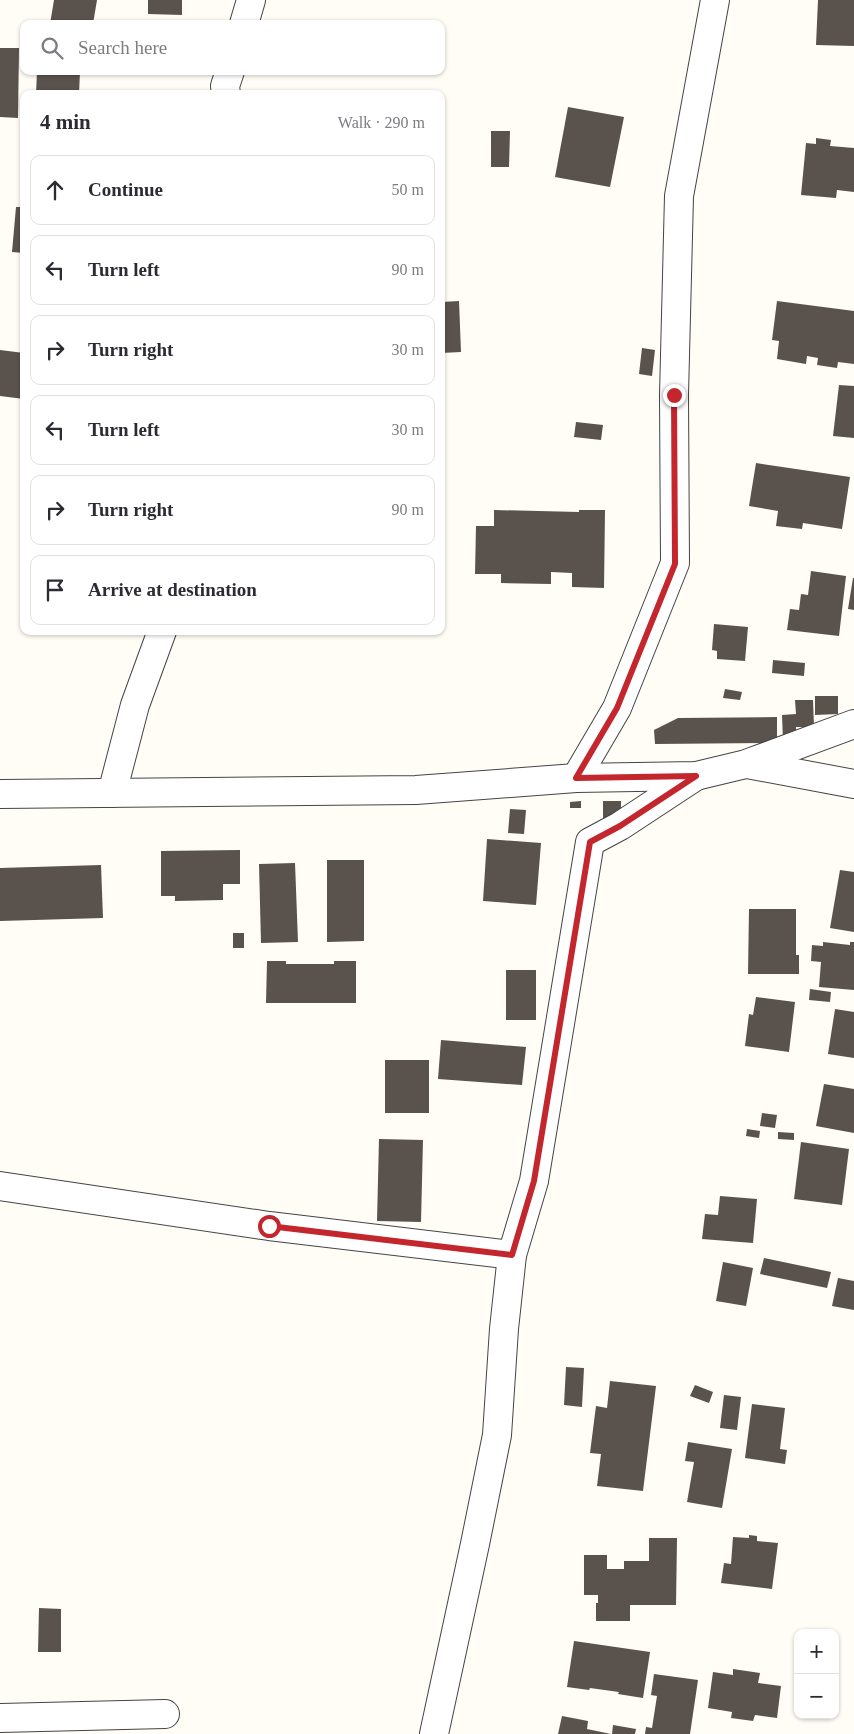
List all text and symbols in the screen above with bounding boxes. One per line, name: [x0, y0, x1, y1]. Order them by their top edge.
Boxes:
search box: [20, 20, 445, 75]
icon: search: [38, 34, 66, 62]
text: Search here: [78, 37, 167, 58]
text: 4 min: [40, 110, 91, 134]
text: Walk · 290 m: [338, 114, 425, 131]
icon: ahead: [41, 176, 69, 204]
text: Continue: [88, 179, 163, 200]
text: 50 m: [392, 181, 424, 198]
icon: left: [41, 256, 69, 284]
text: Turn left: [88, 259, 160, 280]
text: 90 m: [392, 261, 424, 278]
icon: right: [41, 336, 69, 364]
text: Turn right: [88, 339, 173, 360]
text: 30 m: [392, 341, 424, 358]
route end: [663, 384, 686, 407]
icon: left: [41, 416, 69, 444]
text: Turn left: [88, 419, 160, 440]
text: 30 m: [392, 421, 424, 438]
icon: right: [41, 496, 69, 524]
text: Turn right: [88, 499, 173, 520]
text: 90 m: [392, 501, 424, 518]
icon: arrive: [41, 576, 69, 604]
text: Arrive at destination: [88, 579, 257, 600]
route start: [258, 1215, 281, 1238]
map controls: [794, 1629, 839, 1719]
button: +: [794, 1629, 839, 1674]
button: −: [794, 1674, 839, 1719]

